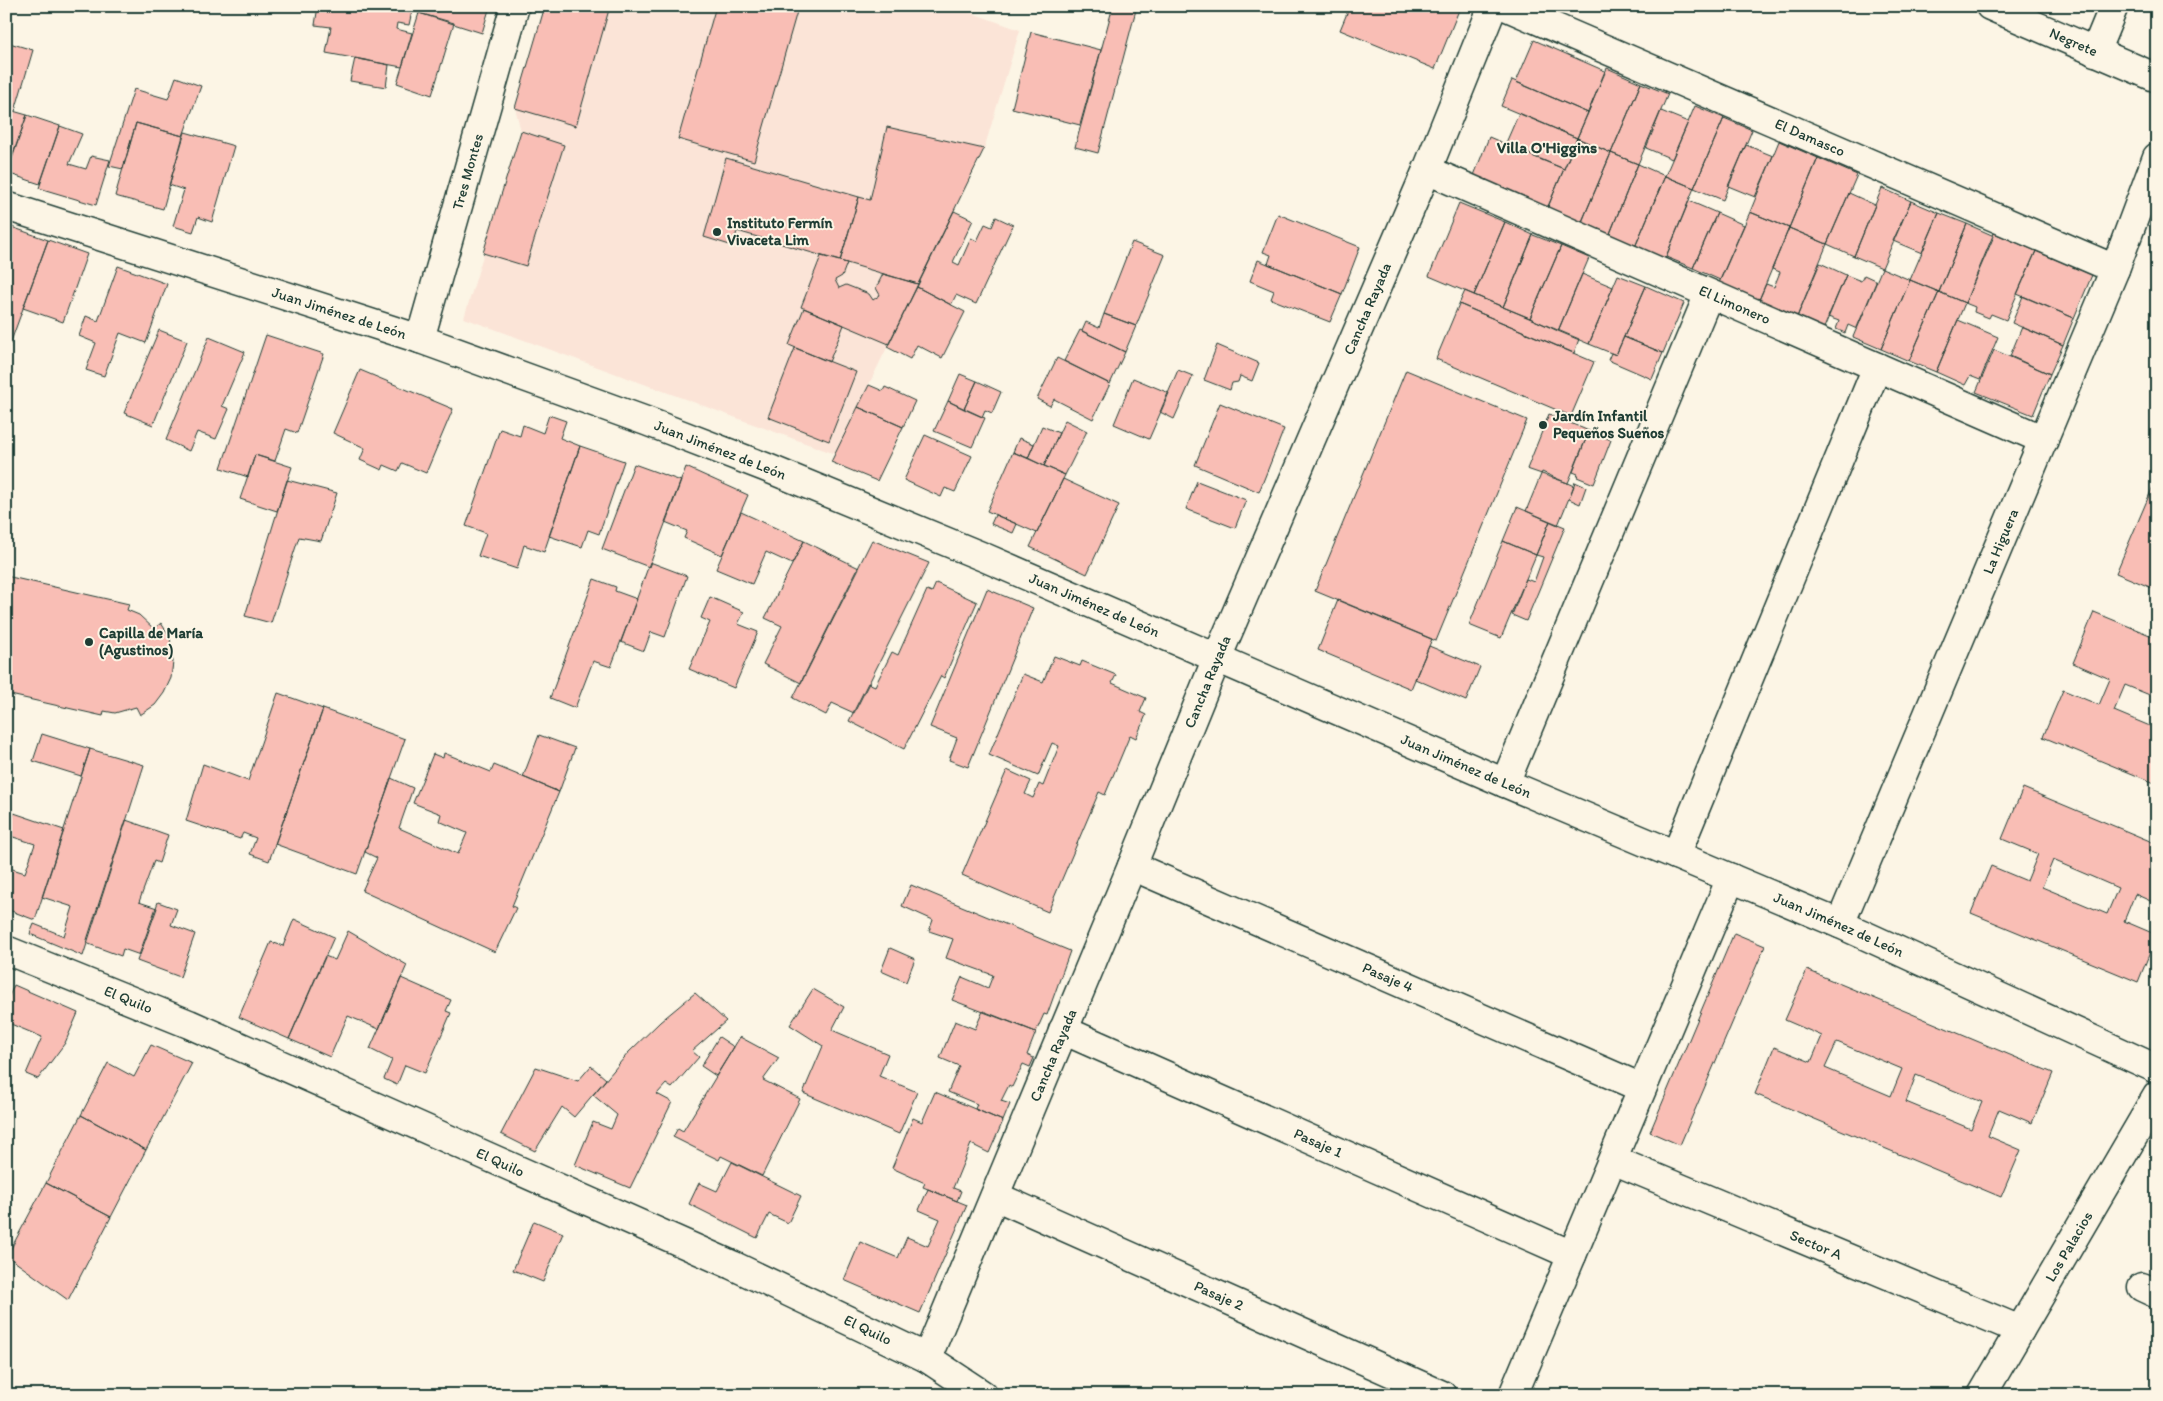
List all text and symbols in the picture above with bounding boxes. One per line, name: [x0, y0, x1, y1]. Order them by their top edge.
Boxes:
street label: Negrete: [2047, 24, 2100, 60]
street label: El Damasco: [1772, 114, 1848, 160]
street label: Tres Montes: [448, 131, 487, 212]
district label: Villa O'Higgins: [1497, 138, 1597, 158]
place label: Instituto Fermín Vivaceta Lim: [727, 214, 833, 249]
marker: Instituto Fermín Vivaceta Lim: [711, 226, 723, 238]
street label: Cancha Rayada: [1340, 259, 1395, 358]
street label: El Limonero: [1696, 281, 1773, 328]
street label: Juan Jiménez de León: [270, 283, 409, 343]
place label: Jardín Infantil Pequeños Sueños: [1552, 407, 1665, 443]
street label: Juan Jiménez de León: [652, 416, 790, 484]
marker: Jardín Infantil Pequeños Sueños: [1537, 419, 1549, 431]
street label: La Higuera: [1979, 505, 2023, 577]
street label: Juan Jiménez de León: [1026, 569, 1163, 641]
place label: Capilla de María (Agustinos): [99, 624, 203, 660]
street label: Cancha Rayada: [1180, 632, 1235, 731]
marker: Capilla de María (Agustinos): [83, 636, 95, 648]
street label: Juan Jiménez de León: [1398, 730, 1534, 802]
street label: Juan Jiménez de León: [1771, 888, 1907, 961]
street label: Pasaje 4: [1360, 958, 1416, 996]
street label: El Quilo: [101, 982, 155, 1017]
street label: Cancha Rayada: [1026, 1006, 1081, 1104]
street label: Pasaje 1: [1291, 1124, 1345, 1161]
street label: El Quilo: [473, 1144, 527, 1181]
street label: Los Palacios: [2041, 1208, 2097, 1285]
street label: Sector A: [1787, 1226, 1845, 1264]
street label: Pasaje 2: [1191, 1277, 1246, 1315]
street label: El Quilo: [841, 1311, 895, 1349]

